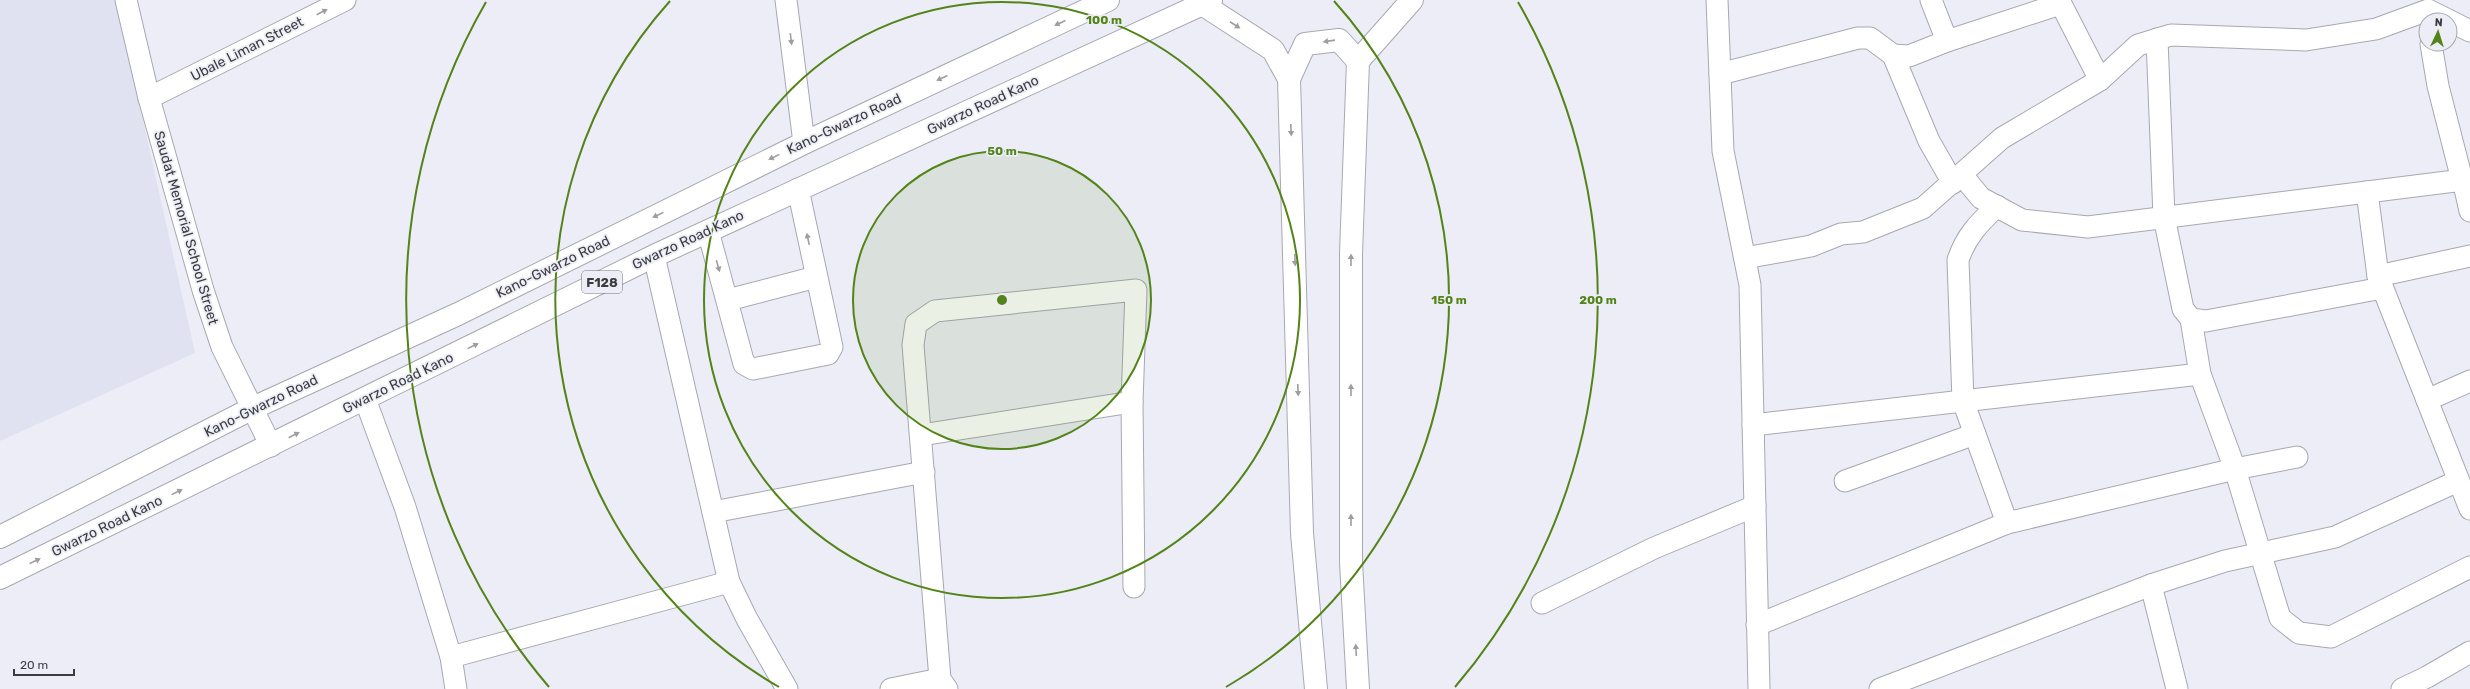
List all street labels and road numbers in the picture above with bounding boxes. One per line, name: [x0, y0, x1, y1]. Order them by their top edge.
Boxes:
street label: Ubale Liman Street: [188, 13, 307, 85]
street label: Gwarzo Road Kano: [924, 72, 1042, 138]
street label: Kano-Gwarzo Road: [784, 90, 904, 158]
street label: Saudat Memorial School Street: [150, 129, 222, 327]
street label: Gwarzo Road Kano: [629, 207, 747, 273]
street label: Kano-Gwarzo Road: [493, 232, 613, 302]
road number: F128: [582, 271, 622, 293]
street label: Gwarzo Road Kano: [340, 349, 456, 417]
street label: Kano-Gwarzo Road: [201, 371, 321, 441]
street label: Gwarzo Road Kano: [49, 492, 165, 560]

